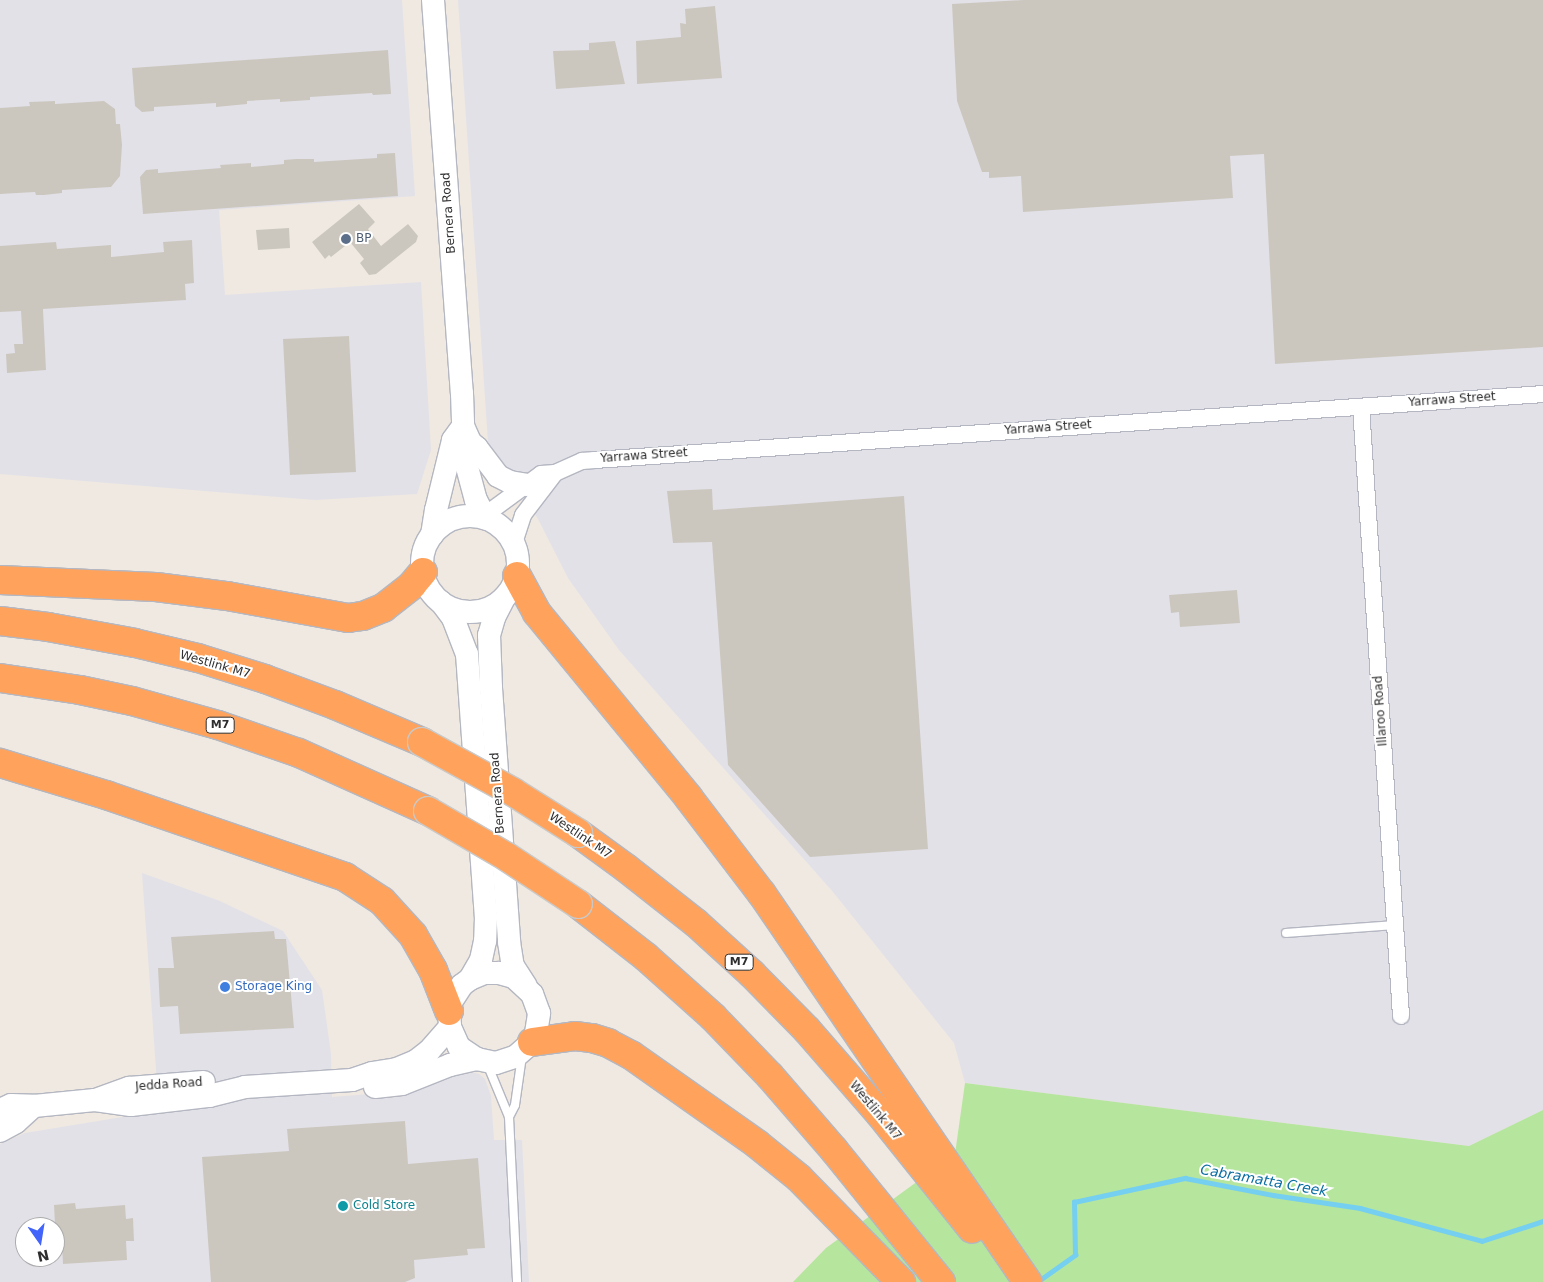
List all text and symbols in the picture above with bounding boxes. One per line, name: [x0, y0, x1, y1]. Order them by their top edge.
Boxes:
street label: Bernera Road: [439, 172, 459, 254]
place label: BP: [356, 232, 371, 246]
marker: BP: [340, 233, 352, 245]
street label: Yarrawa Street: [1408, 390, 1496, 410]
street label: Yarrawa Street: [1004, 418, 1092, 438]
street label: Yarrawa Street: [600, 446, 688, 466]
street label: Westlink M7: [178, 648, 252, 682]
street label: Illaroo Road: [1371, 675, 1391, 747]
road number: M7: [205, 716, 235, 734]
street label: Bernera Road: [488, 752, 508, 834]
street label: Westlink M7: [546, 810, 614, 862]
road number: M7: [724, 954, 754, 970]
place label: Storage King: [235, 980, 312, 994]
marker: Storage King: [219, 981, 231, 993]
street label: Jedda Road: [135, 1075, 203, 1095]
street label: Westlink M7: [846, 1079, 904, 1143]
water label: Cabramatta Creek: [1199, 1161, 1329, 1199]
place label: Cold Store: [353, 1199, 415, 1213]
marker: Cold Store: [337, 1200, 349, 1212]
north arrow: [15, 1217, 65, 1267]
text: N: [36, 1247, 51, 1265]

